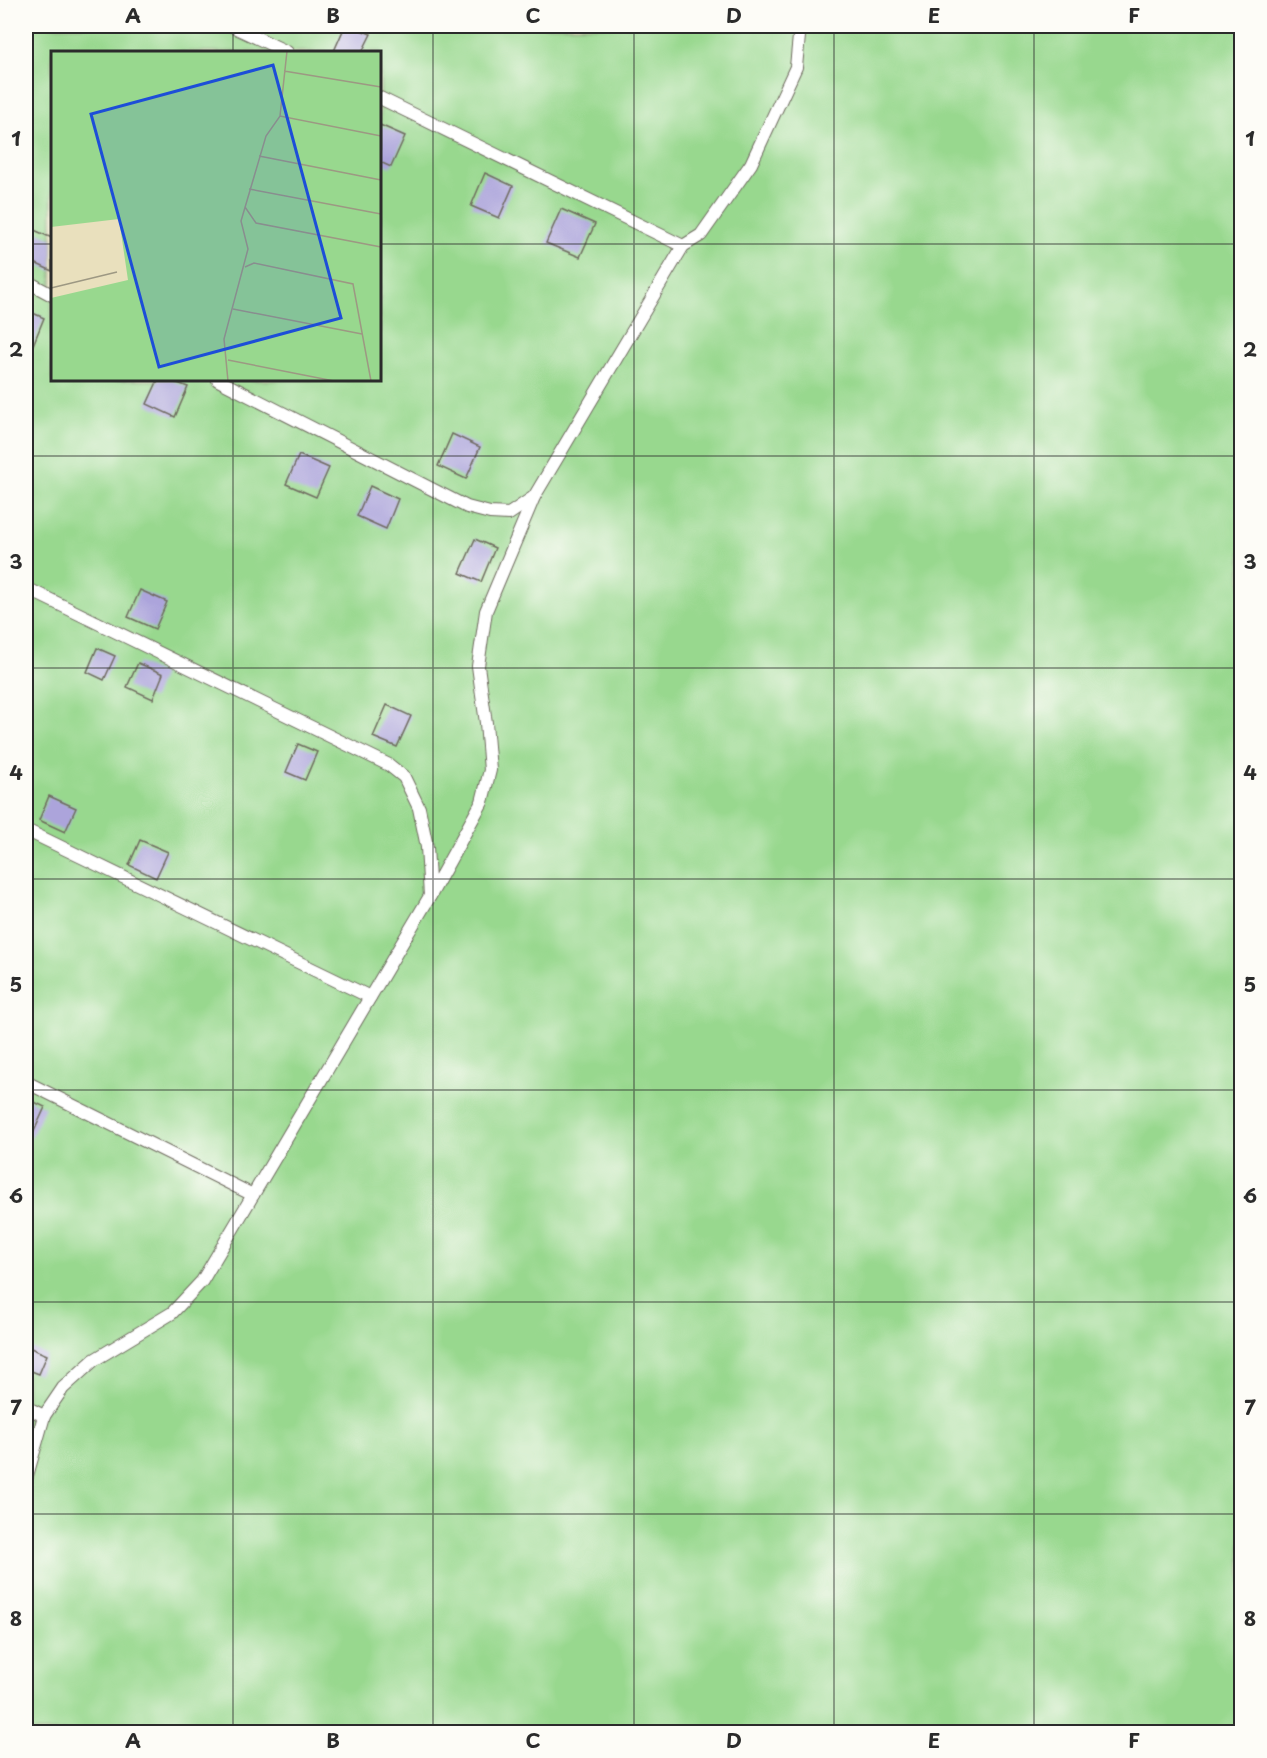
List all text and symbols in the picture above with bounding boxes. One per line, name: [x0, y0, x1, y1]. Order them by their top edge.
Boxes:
text: A: [125, 0, 141, 30]
text: B: [326, 0, 340, 30]
text: C: [525, 0, 541, 30]
text: D: [726, 0, 742, 30]
text: E: [928, 0, 940, 30]
text: F: [1128, 0, 1140, 30]
inset map: [51, 51, 381, 381]
text: 1: [11, 123, 21, 153]
text: 1: [1245, 123, 1255, 153]
text: 2: [9, 334, 23, 364]
text: 2: [1243, 334, 1257, 364]
text: 3: [9, 546, 23, 576]
text: 3: [1243, 546, 1257, 576]
text: 4: [9, 757, 23, 787]
text: 4: [1243, 757, 1257, 787]
text: 5: [10, 969, 22, 999]
text: 5: [1244, 969, 1256, 999]
text: 6: [9, 1180, 23, 1210]
text: 6: [1243, 1180, 1257, 1210]
text: 7: [10, 1392, 22, 1422]
text: 7: [1244, 1392, 1256, 1422]
text: 8: [10, 1603, 22, 1633]
text: 8: [1244, 1603, 1256, 1633]
text: A: [125, 1725, 141, 1755]
text: B: [326, 1725, 340, 1755]
text: C: [525, 1725, 541, 1755]
text: D: [726, 1725, 742, 1755]
text: E: [928, 1725, 940, 1755]
text: F: [1128, 1725, 1140, 1755]

